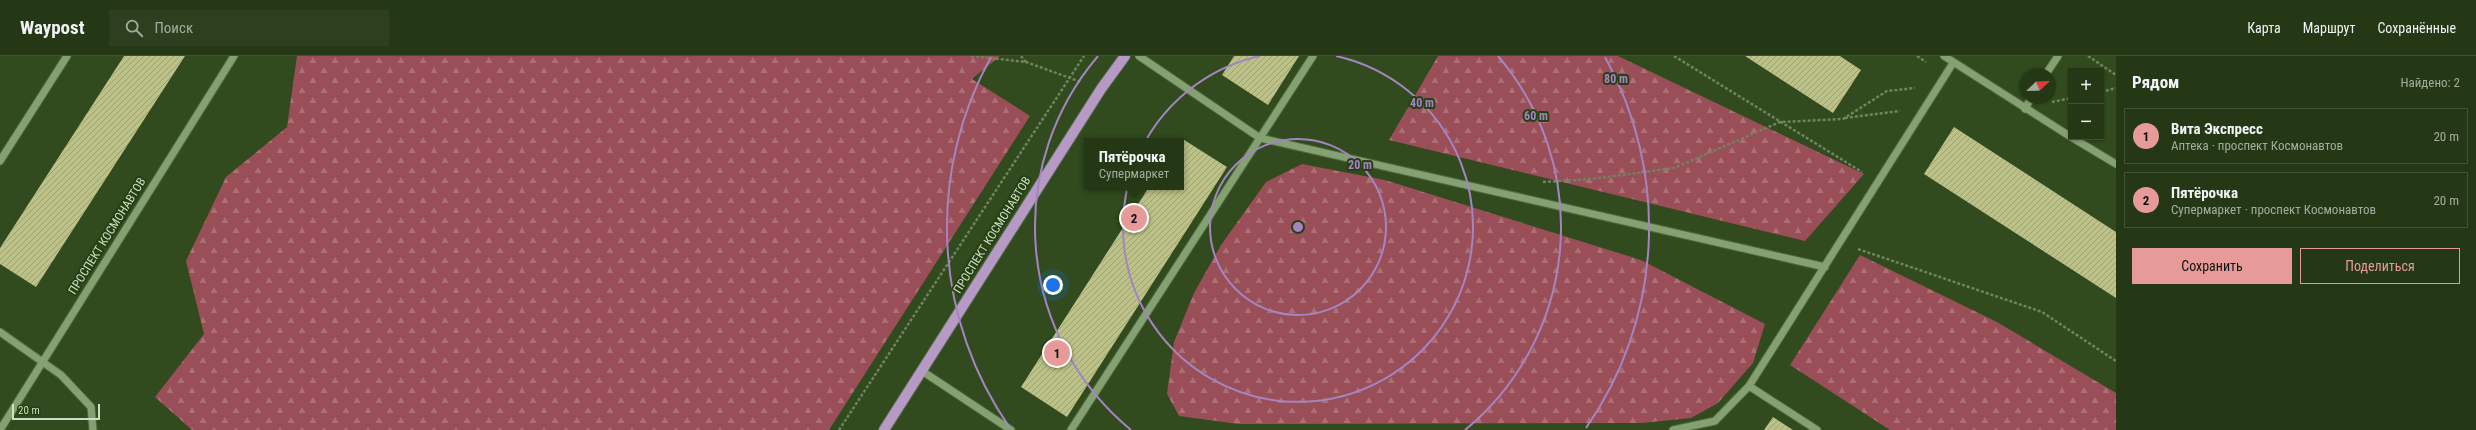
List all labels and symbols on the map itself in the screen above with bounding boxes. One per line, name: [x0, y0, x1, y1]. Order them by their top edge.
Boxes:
north arrow: [2020, 68, 2056, 104]
text: 80 m: [1604, 72, 1628, 86]
text: 40 m: [1410, 96, 1434, 110]
text: 60 m: [1524, 109, 1548, 123]
text: 20 m: [1348, 158, 1372, 172]
street label: ПРОСПЕКТ КОСМОНАВТОВ: [950, 174, 1034, 296]
street label: ПРОСПЕКТ КОСМОНАВТОВ: [65, 175, 149, 297]
pin: 2: [1121, 203, 1147, 233]
centre of rings: [1291, 220, 1305, 234]
your location: [1043, 275, 1063, 295]
pin: 1: [1044, 338, 1070, 368]
scale bar: [12, 402, 100, 421]

